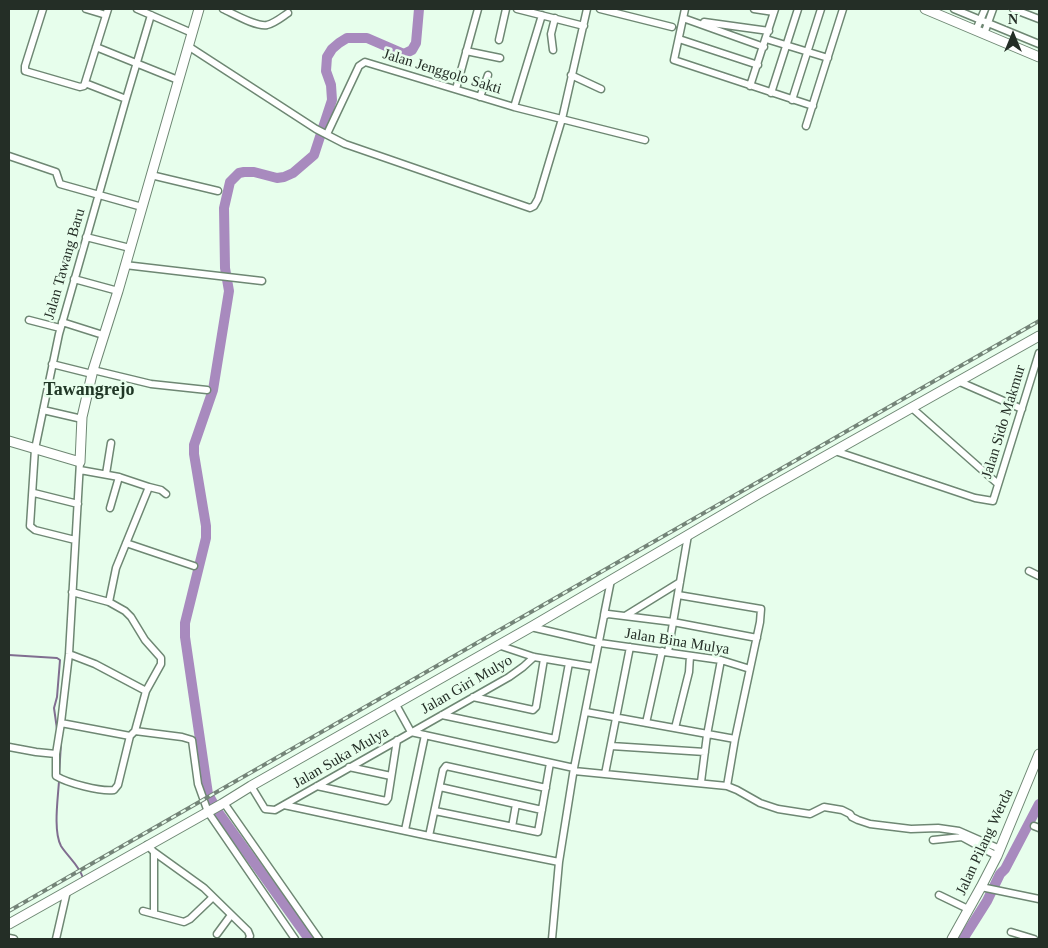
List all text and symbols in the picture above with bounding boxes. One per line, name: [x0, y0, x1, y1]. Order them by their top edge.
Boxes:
north arrow: [988, 10, 1038, 60]
text: N: [1008, 12, 1018, 27]
street label: Jalan Jenggolo Sakti: [380, 45, 504, 99]
street label: Jalan Tawang Baru: [41, 206, 89, 322]
street label: Jalan Sido Makmur: [978, 363, 1030, 481]
district label: Tawangrejo: [43, 379, 135, 401]
street label: Jalan Bina Mulya: [623, 625, 731, 659]
street label: Jalan Giri Mulyo: [418, 652, 516, 718]
street label: Jalan Suka Mulya: [290, 723, 392, 793]
street label: Jalan Pilang Werda: [952, 786, 1018, 898]

